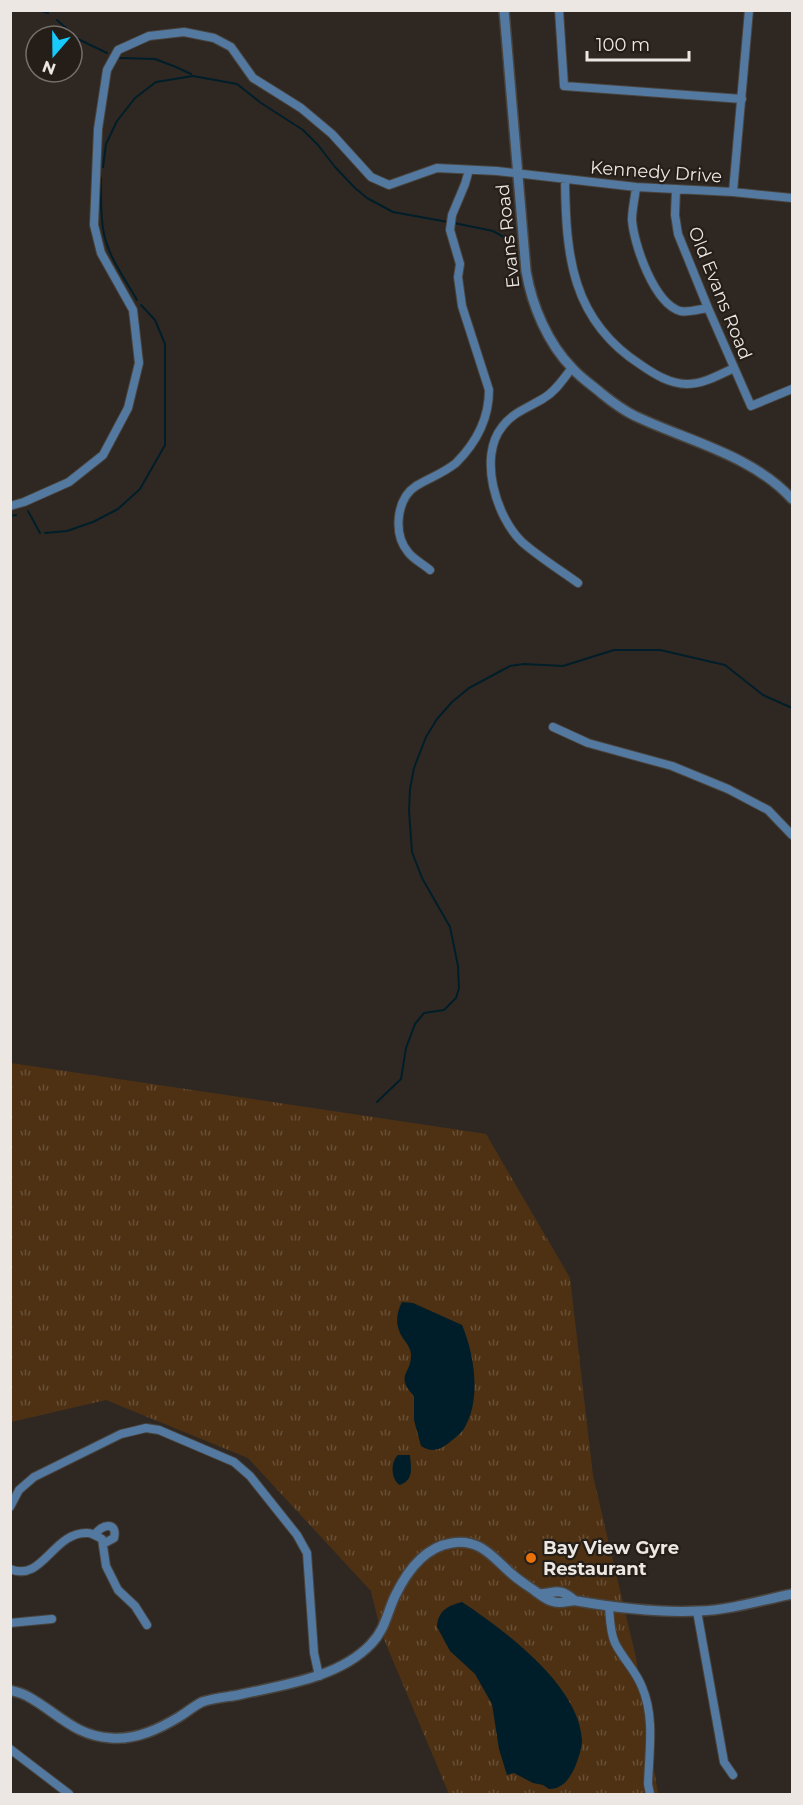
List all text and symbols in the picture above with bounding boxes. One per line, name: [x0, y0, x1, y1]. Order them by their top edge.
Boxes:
north arrow: [24, 24, 84, 84]
scale bar: [587, 24, 689, 62]
text: 100 m: [596, 34, 650, 56]
text: N: [40, 56, 58, 79]
street label: Kennedy Drive: [589, 156, 723, 188]
street label: Evans Road: [492, 183, 524, 289]
street label: Old Evans Road: [683, 223, 757, 363]
place label: Bay View Gyre Restaurant: [543, 1537, 679, 1580]
marker: Bay View Gyre Restaurant: [524, 1551, 538, 1565]

